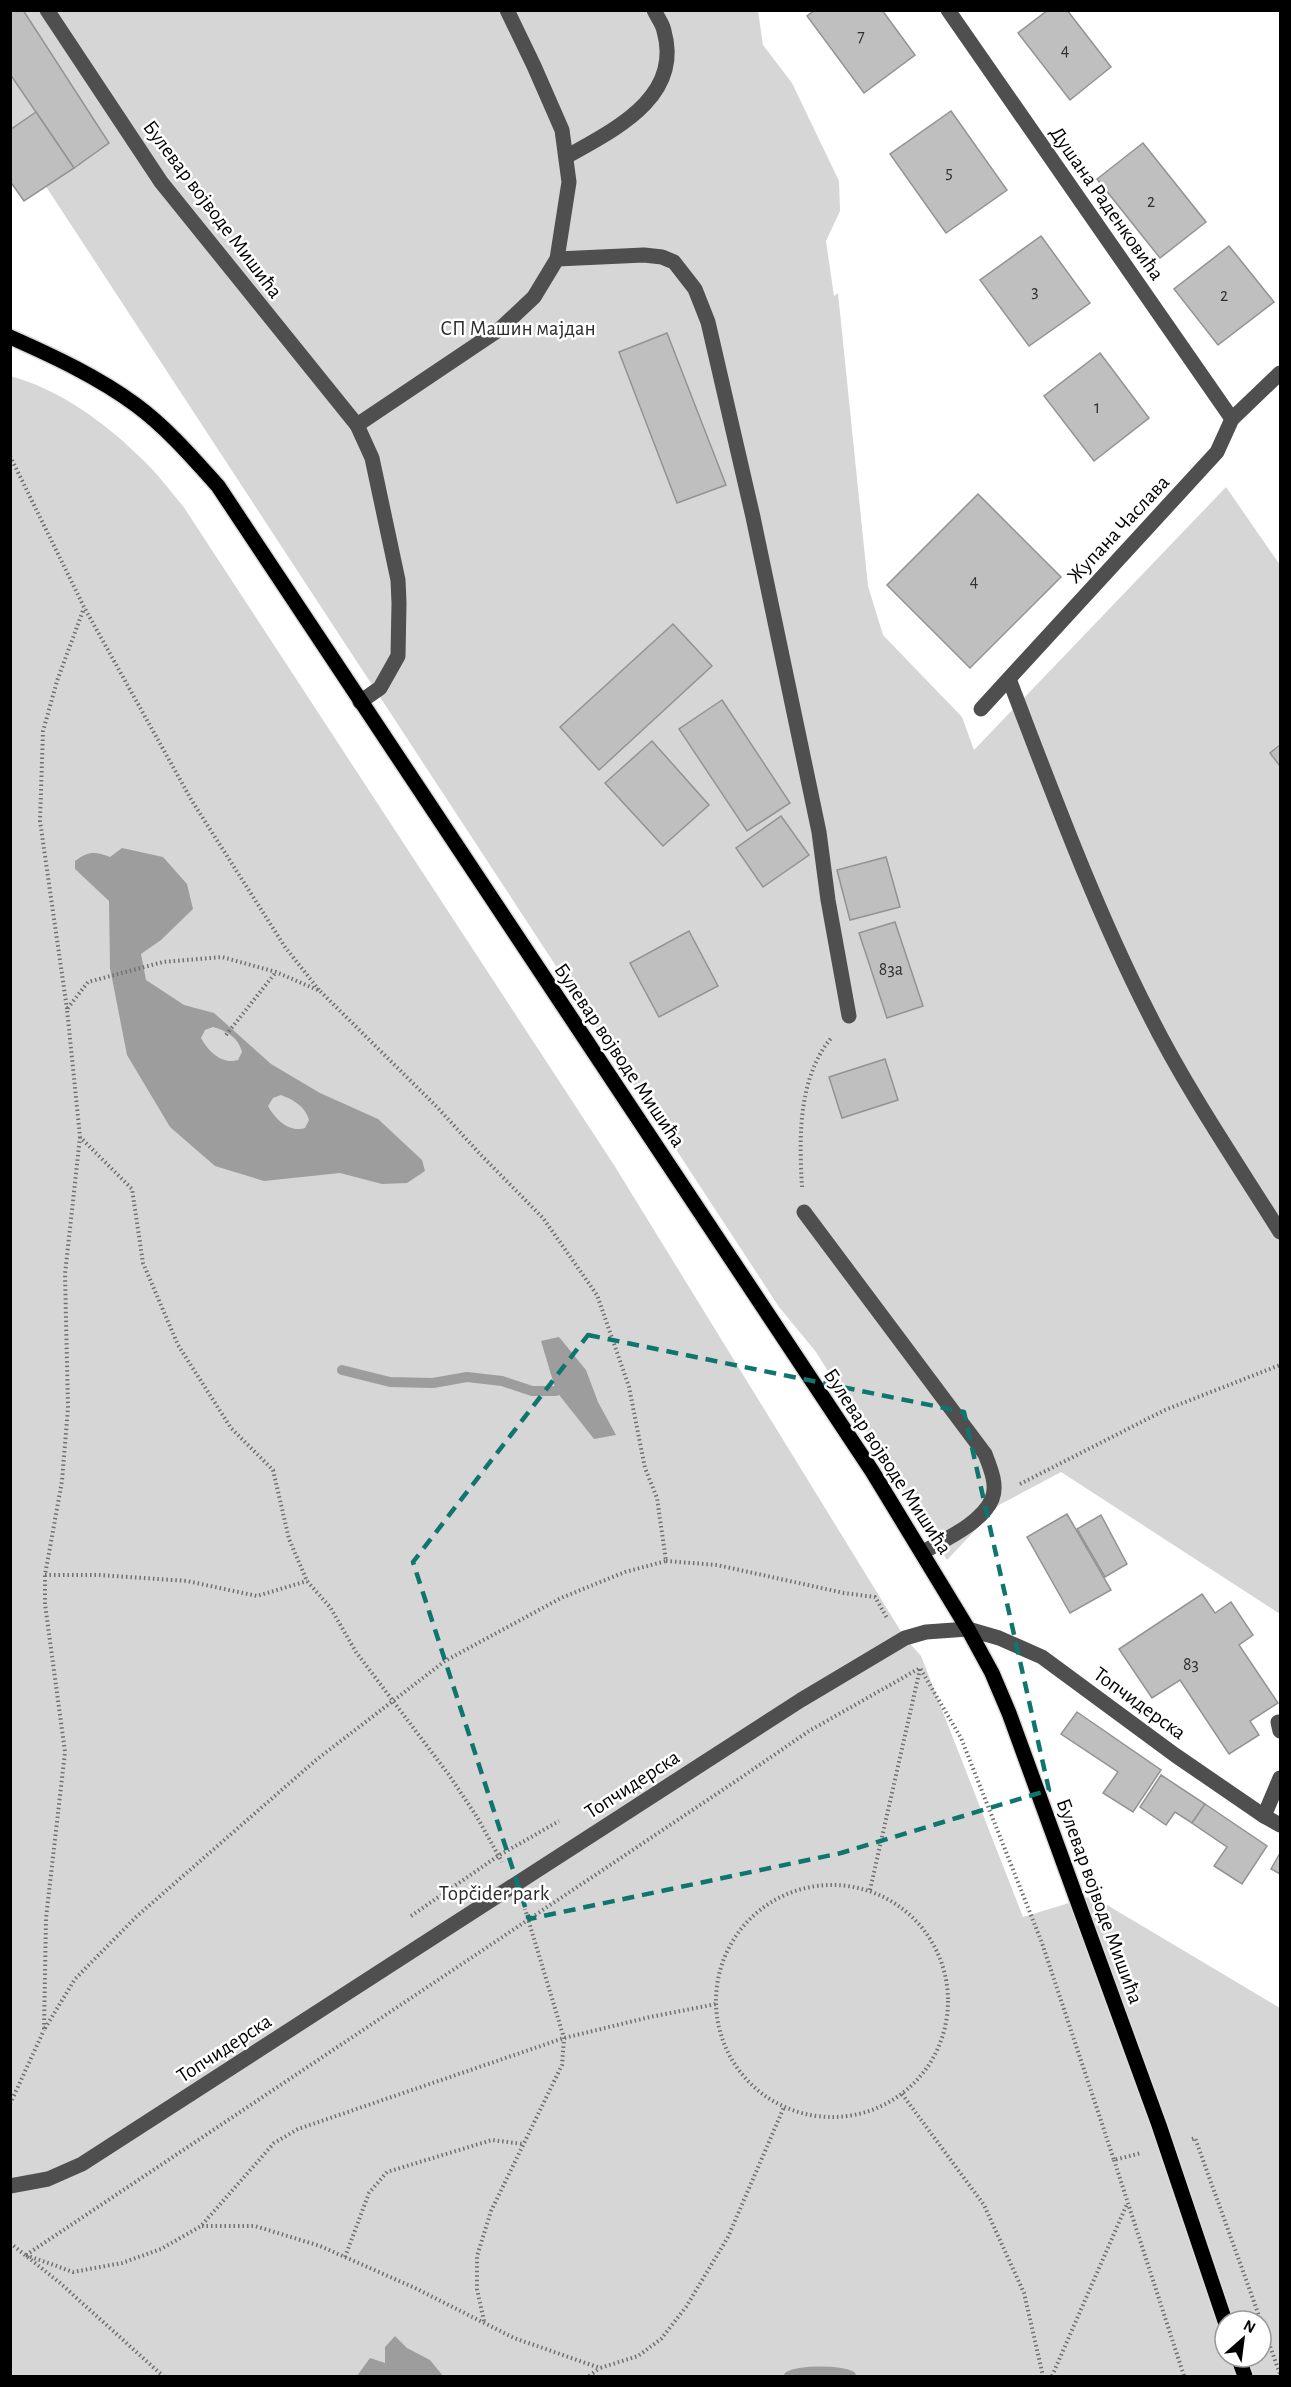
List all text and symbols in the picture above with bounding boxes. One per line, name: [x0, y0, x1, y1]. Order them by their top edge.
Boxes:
house number: 7: [857, 28, 865, 46]
house number: 4: [1061, 42, 1070, 60]
street label: Булевар војводе Мишића: [139, 116, 286, 302]
street label: Душана Раденковића: [1046, 122, 1168, 284]
house number: 5: [945, 164, 953, 182]
house number: 2: [1147, 193, 1155, 211]
house number: 3: [1031, 283, 1039, 301]
house number: 2: [1220, 287, 1228, 305]
park label: СП Машин мајдан: [440, 318, 596, 339]
house number: 1: [1094, 399, 1100, 417]
street label: Жупана Часлава: [1063, 471, 1174, 587]
house number: 4: [970, 573, 979, 591]
street label: Булевар војводе Мишића: [550, 960, 689, 1151]
house number: 83a: [879, 961, 903, 979]
street label: Булевар војводе Мишића: [820, 1365, 956, 1558]
house number: 83: [1183, 1656, 1199, 1674]
street label: Топчидерска: [1090, 1663, 1190, 1744]
street label: Топчидерска: [581, 1746, 684, 1823]
street label: Булевар војводе Мишића: [1053, 1796, 1147, 2007]
park label: Topčider park: [439, 1883, 550, 1904]
street label: Топчидерска: [173, 2010, 276, 2087]
north arrow: [1213, 2309, 1273, 2369]
text: N: [1241, 2317, 1258, 2336]

